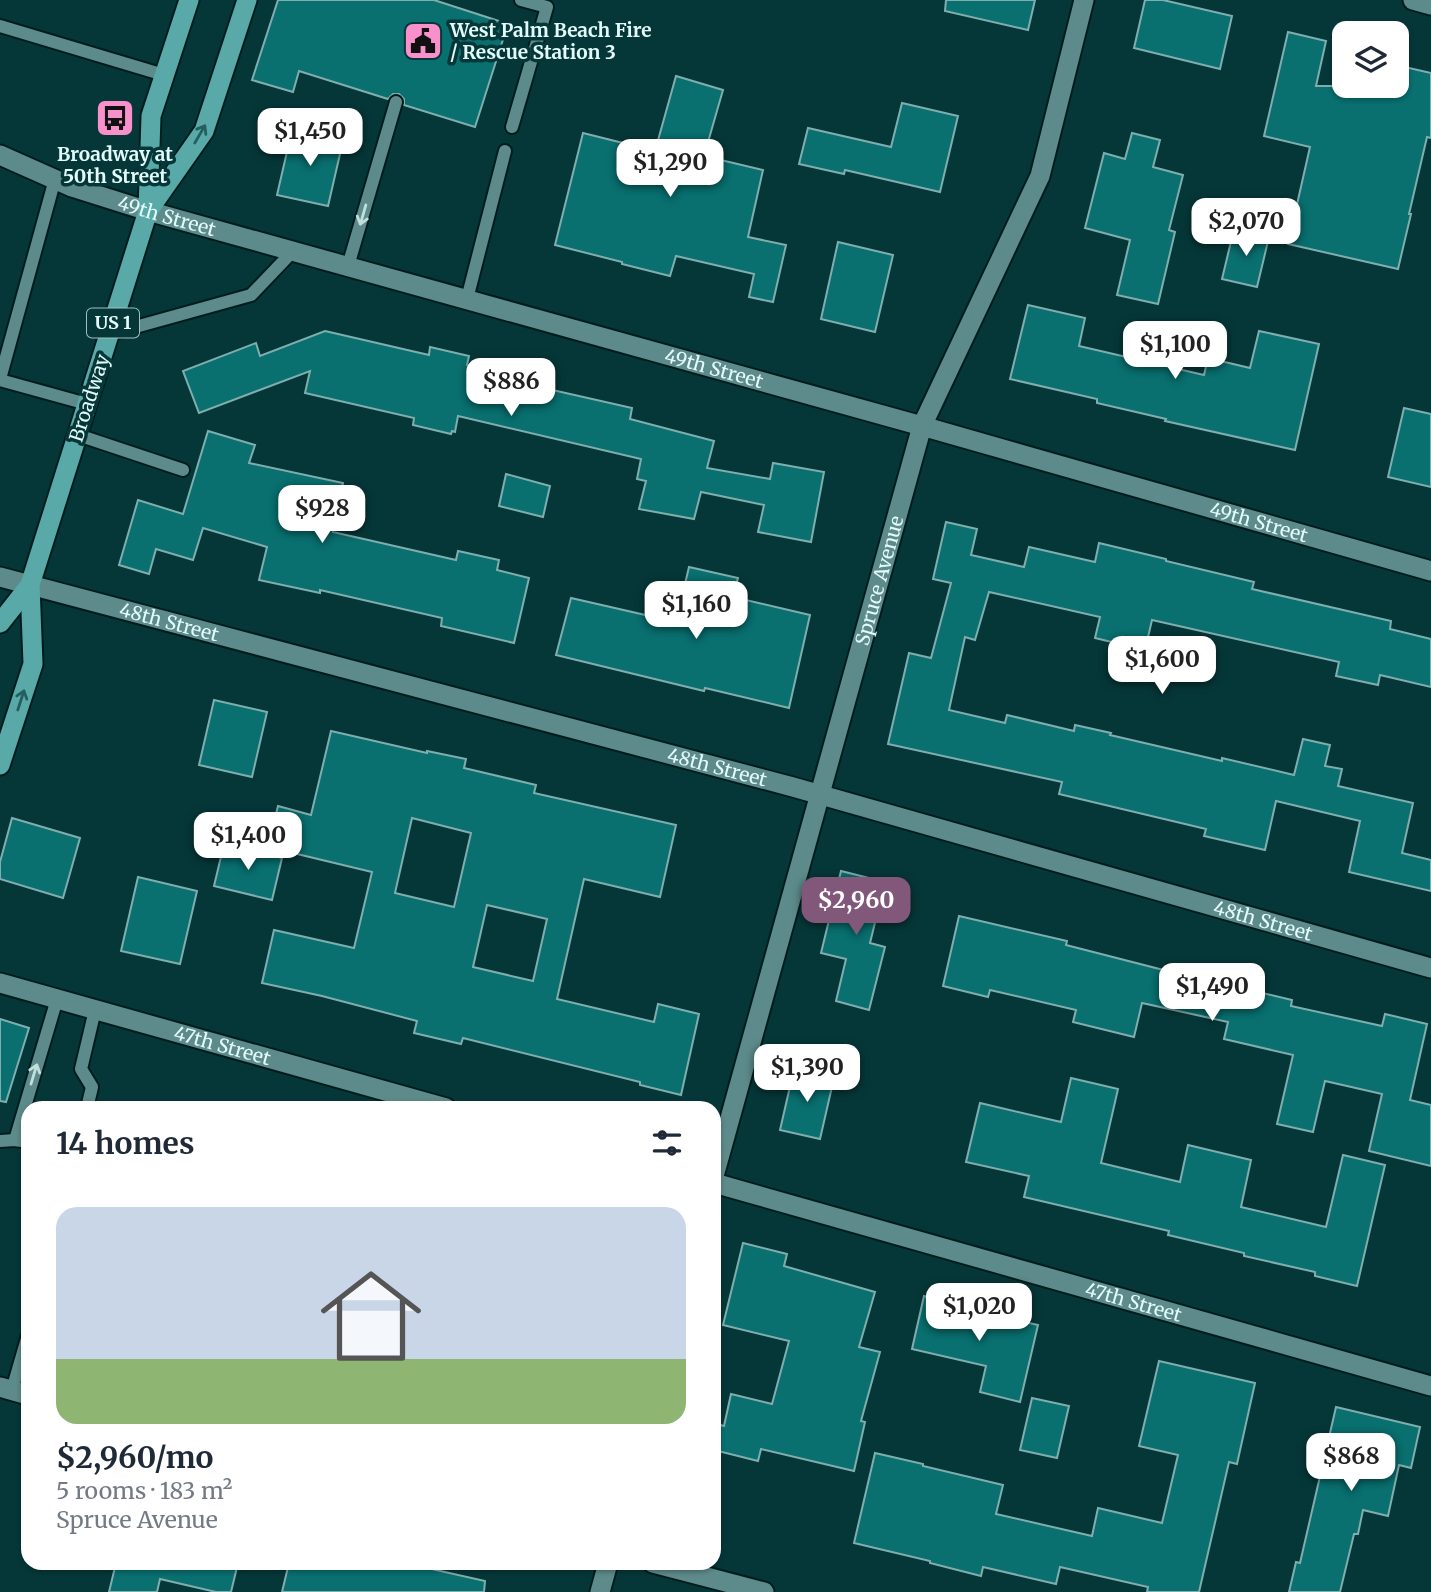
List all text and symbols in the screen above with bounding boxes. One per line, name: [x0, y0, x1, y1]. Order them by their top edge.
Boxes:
place label: West Palm Beach Fire / Rescue Station 3: [449, 18, 652, 64]
public building icon: West Palm Beach Fire / Rescue Station 3: [402, 20, 444, 62]
map controls: [1332, 21, 1409, 98]
button: layers: [1332, 21, 1409, 98]
bus stop icon: Broadway at 50th Street: [94, 97, 136, 139]
pin: $1,450: [253, 108, 367, 168]
text: $1,450: [274, 116, 346, 145]
one-way arrow: [194, 125, 208, 145]
pin: $1,290: [613, 140, 727, 199]
place label: Broadway at 50th Street: [57, 142, 173, 188]
text: $1,290: [633, 147, 707, 176]
street label: 49th Street: [115, 190, 219, 241]
pin: $2,070: [1189, 198, 1303, 258]
one-way arrow: [356, 203, 369, 225]
text: $2,070: [1207, 206, 1285, 235]
road number: US 1: [87, 309, 139, 338]
pin: $1,100: [1118, 322, 1232, 381]
text: $1,100: [1139, 329, 1211, 358]
street label: 49th Street: [662, 343, 766, 393]
street label: Broadway: [64, 351, 114, 445]
pin: $886: [470, 358, 552, 418]
text: $886: [482, 366, 540, 395]
pin: $928: [281, 486, 363, 545]
text: $928: [294, 493, 350, 522]
street label: 49th Street: [1207, 497, 1311, 547]
street label: Spruce Avenue: [850, 513, 909, 648]
pin: $1,160: [639, 582, 753, 641]
text: $1,160: [661, 589, 731, 618]
street label: 48th Street: [117, 597, 222, 647]
pin: $1,600: [1105, 636, 1219, 696]
text: $1,600: [1124, 644, 1200, 673]
one-way arrow: [16, 690, 28, 712]
street label: 48th Street: [665, 742, 770, 792]
pin: $1,400: [191, 812, 305, 872]
text: $1,400: [210, 820, 286, 849]
pin: $2,960: [799, 878, 913, 937]
text: $2,960: [818, 885, 894, 914]
street label: 48th Street: [1211, 895, 1316, 946]
pin: $1,490: [1155, 964, 1269, 1023]
text: $1,490: [1175, 971, 1249, 1000]
street label: 47th Street: [171, 1020, 274, 1070]
pin: $1,390: [750, 1044, 864, 1104]
text: $1,390: [770, 1052, 844, 1081]
one-way arrow: [28, 1063, 41, 1085]
text: 14 homes: [56, 1124, 194, 1162]
icon: filters: [648, 1124, 686, 1162]
icon: home: [308, 1253, 434, 1379]
street label: 47th Street: [1083, 1277, 1185, 1327]
pin: $1,020: [922, 1284, 1036, 1343]
text: $1,020: [942, 1291, 1016, 1320]
pin: $868: [1310, 1434, 1392, 1493]
text: $2,960/mo: [56, 1438, 214, 1476]
text: $868: [1322, 1441, 1380, 1470]
text: 5 rooms · 183 m²: [56, 1476, 232, 1505]
text: Spruce Avenue: [56, 1505, 218, 1534]

